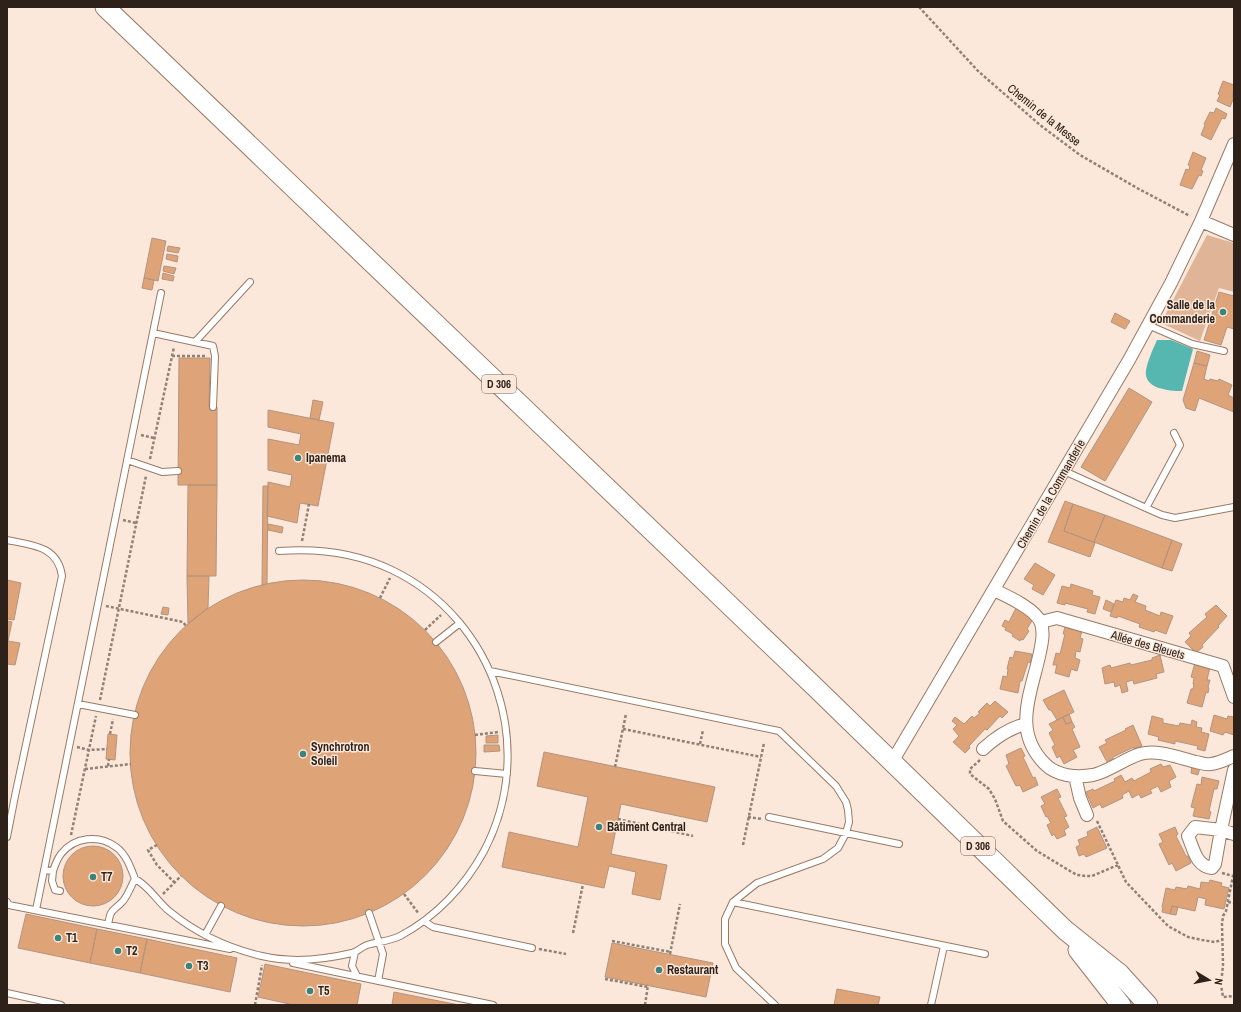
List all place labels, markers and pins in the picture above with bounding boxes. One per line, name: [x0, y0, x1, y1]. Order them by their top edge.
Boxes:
place label: Salle de la Commanderie: [1149, 297, 1216, 327]
marker: Salle de la Commanderie: [1218, 307, 1228, 317]
place label: Ipanema: [306, 450, 346, 466]
marker: Ipanema: [293, 453, 303, 463]
place label: Synchrotron Soleil: [311, 739, 370, 769]
marker: Synchrotron Soleil: [298, 749, 308, 759]
place label: Bâtiment Central: [607, 819, 686, 835]
marker: Bâtiment Central: [594, 822, 604, 832]
place label: T7: [101, 869, 113, 885]
marker: T7: [88, 872, 98, 882]
place label: T1: [66, 930, 78, 946]
marker: T1: [53, 933, 63, 943]
place label: T2: [126, 943, 138, 959]
marker: T2: [113, 946, 123, 956]
place label: T3: [197, 958, 209, 974]
marker: T3: [184, 961, 194, 971]
place label: Restaurant: [667, 962, 719, 978]
marker: Restaurant: [654, 965, 664, 975]
place label: T5: [318, 983, 330, 999]
marker: T5: [305, 986, 315, 996]

